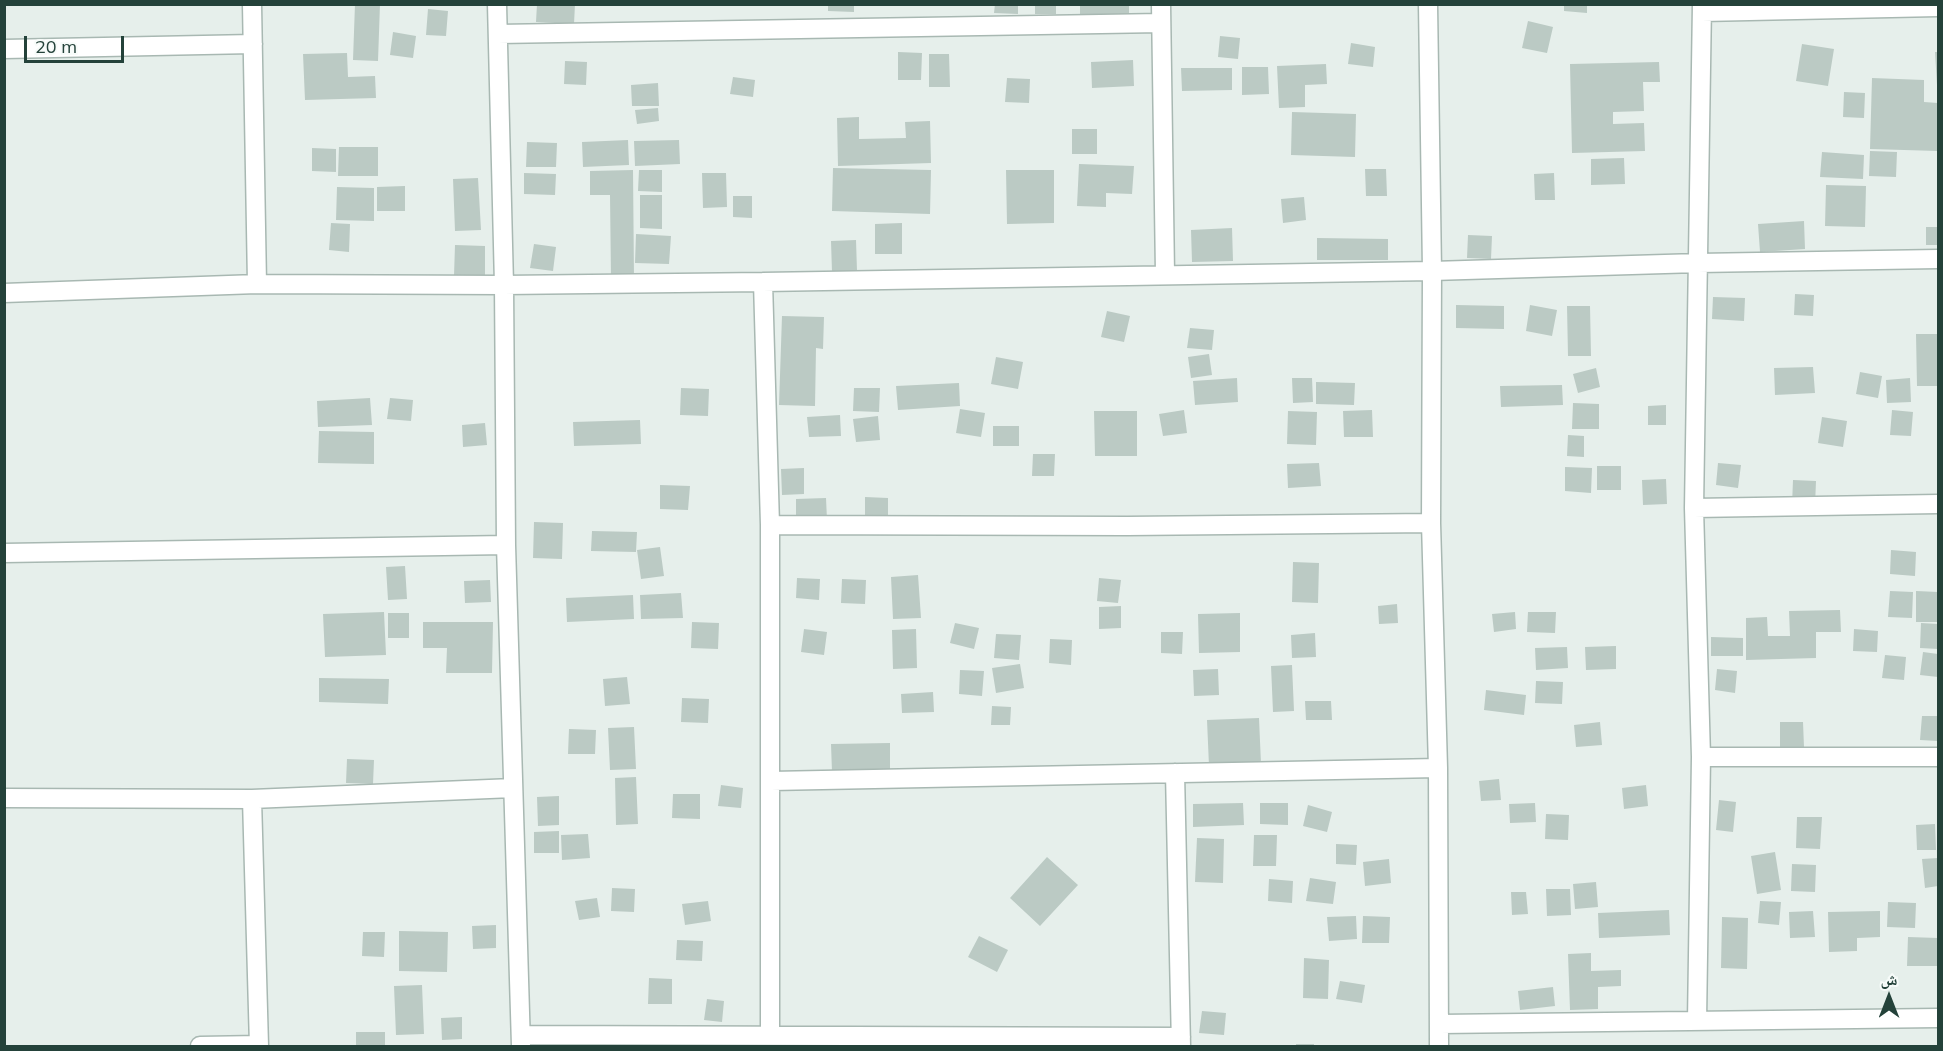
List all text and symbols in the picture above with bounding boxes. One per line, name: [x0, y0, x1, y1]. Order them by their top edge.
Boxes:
scale bar: [27, 24, 128, 62]
text: 20 m: [35, 35, 77, 58]
north arrow: [1859, 967, 1919, 1027]
text: ش: [1881, 969, 1897, 989]

